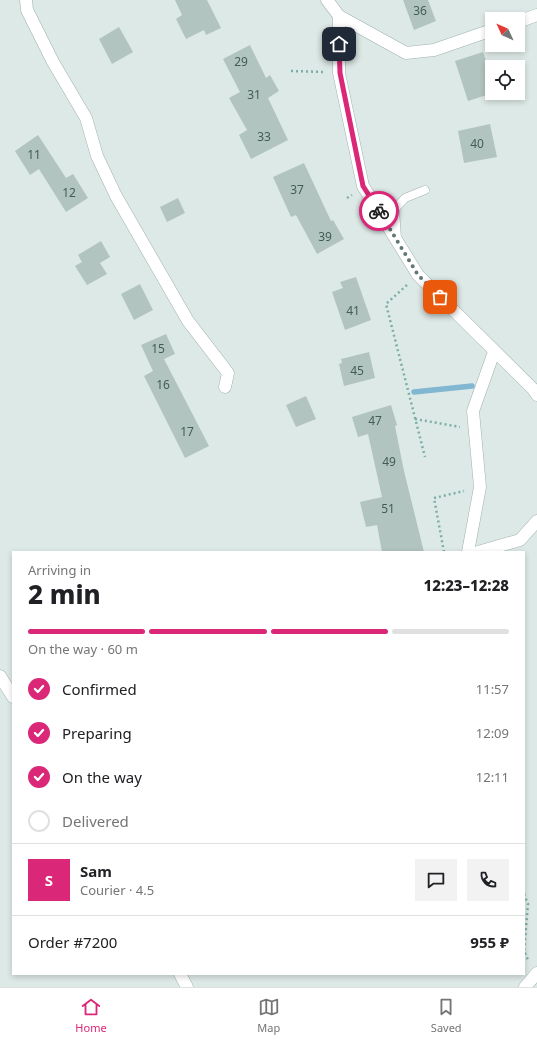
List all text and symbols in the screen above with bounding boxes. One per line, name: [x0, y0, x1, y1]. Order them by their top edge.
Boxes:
house number: 36: [413, 2, 427, 19]
north arrow: [485, 12, 525, 52]
map controls: [485, 12, 525, 100]
pin: [322, 27, 356, 61]
icon: home: [328, 33, 350, 55]
house number: 29: [234, 53, 248, 70]
button: locate: [485, 60, 525, 100]
house number: 31: [247, 86, 261, 103]
house number: 33: [257, 128, 271, 145]
house number: 40: [470, 135, 484, 152]
house number: 11: [27, 146, 41, 163]
house number: 37: [290, 181, 304, 198]
house number: 12: [62, 184, 76, 201]
courier: [359, 191, 399, 231]
icon: bike: [368, 200, 390, 222]
house number: 39: [318, 228, 332, 245]
pin: [423, 280, 457, 314]
icon: bag: [429, 286, 451, 308]
house number: 41: [346, 302, 360, 319]
house number: 15: [151, 340, 165, 357]
house number: 45: [350, 362, 364, 379]
house number: 16: [156, 376, 170, 393]
house number: 47: [368, 412, 382, 429]
house number: 17: [180, 423, 194, 440]
house number: 49: [382, 453, 396, 470]
house number: 51: [381, 500, 395, 517]
text: Arriving in: [28, 561, 91, 579]
text: 12:23–12:28: [424, 575, 509, 595]
text: 2 min: [28, 576, 101, 612]
text: On the way · 60 m: [28, 640, 138, 658]
icon: check: [28, 678, 50, 700]
text: Confirmed: [62, 679, 137, 699]
text: 11:57: [476, 680, 509, 698]
icon: check: [28, 722, 50, 744]
text: Preparing: [62, 723, 132, 743]
text: 12:09: [476, 724, 509, 742]
icon: check: [28, 766, 50, 788]
text: On the way: [62, 767, 142, 787]
text: 12:11: [476, 768, 509, 786]
text: Delivered: [62, 811, 129, 831]
button: chat: [415, 859, 457, 901]
button: phone: [467, 859, 509, 901]
text: Sam: [80, 861, 112, 881]
text: S: [45, 870, 53, 890]
text: Courier · 4.5: [80, 881, 154, 899]
text: Order #7200: [28, 932, 117, 952]
text: 955 ₽: [470, 932, 509, 952]
tab: Home: [75, 996, 107, 1035]
tab: Map: [257, 996, 280, 1035]
tab: Saved: [431, 996, 462, 1035]

